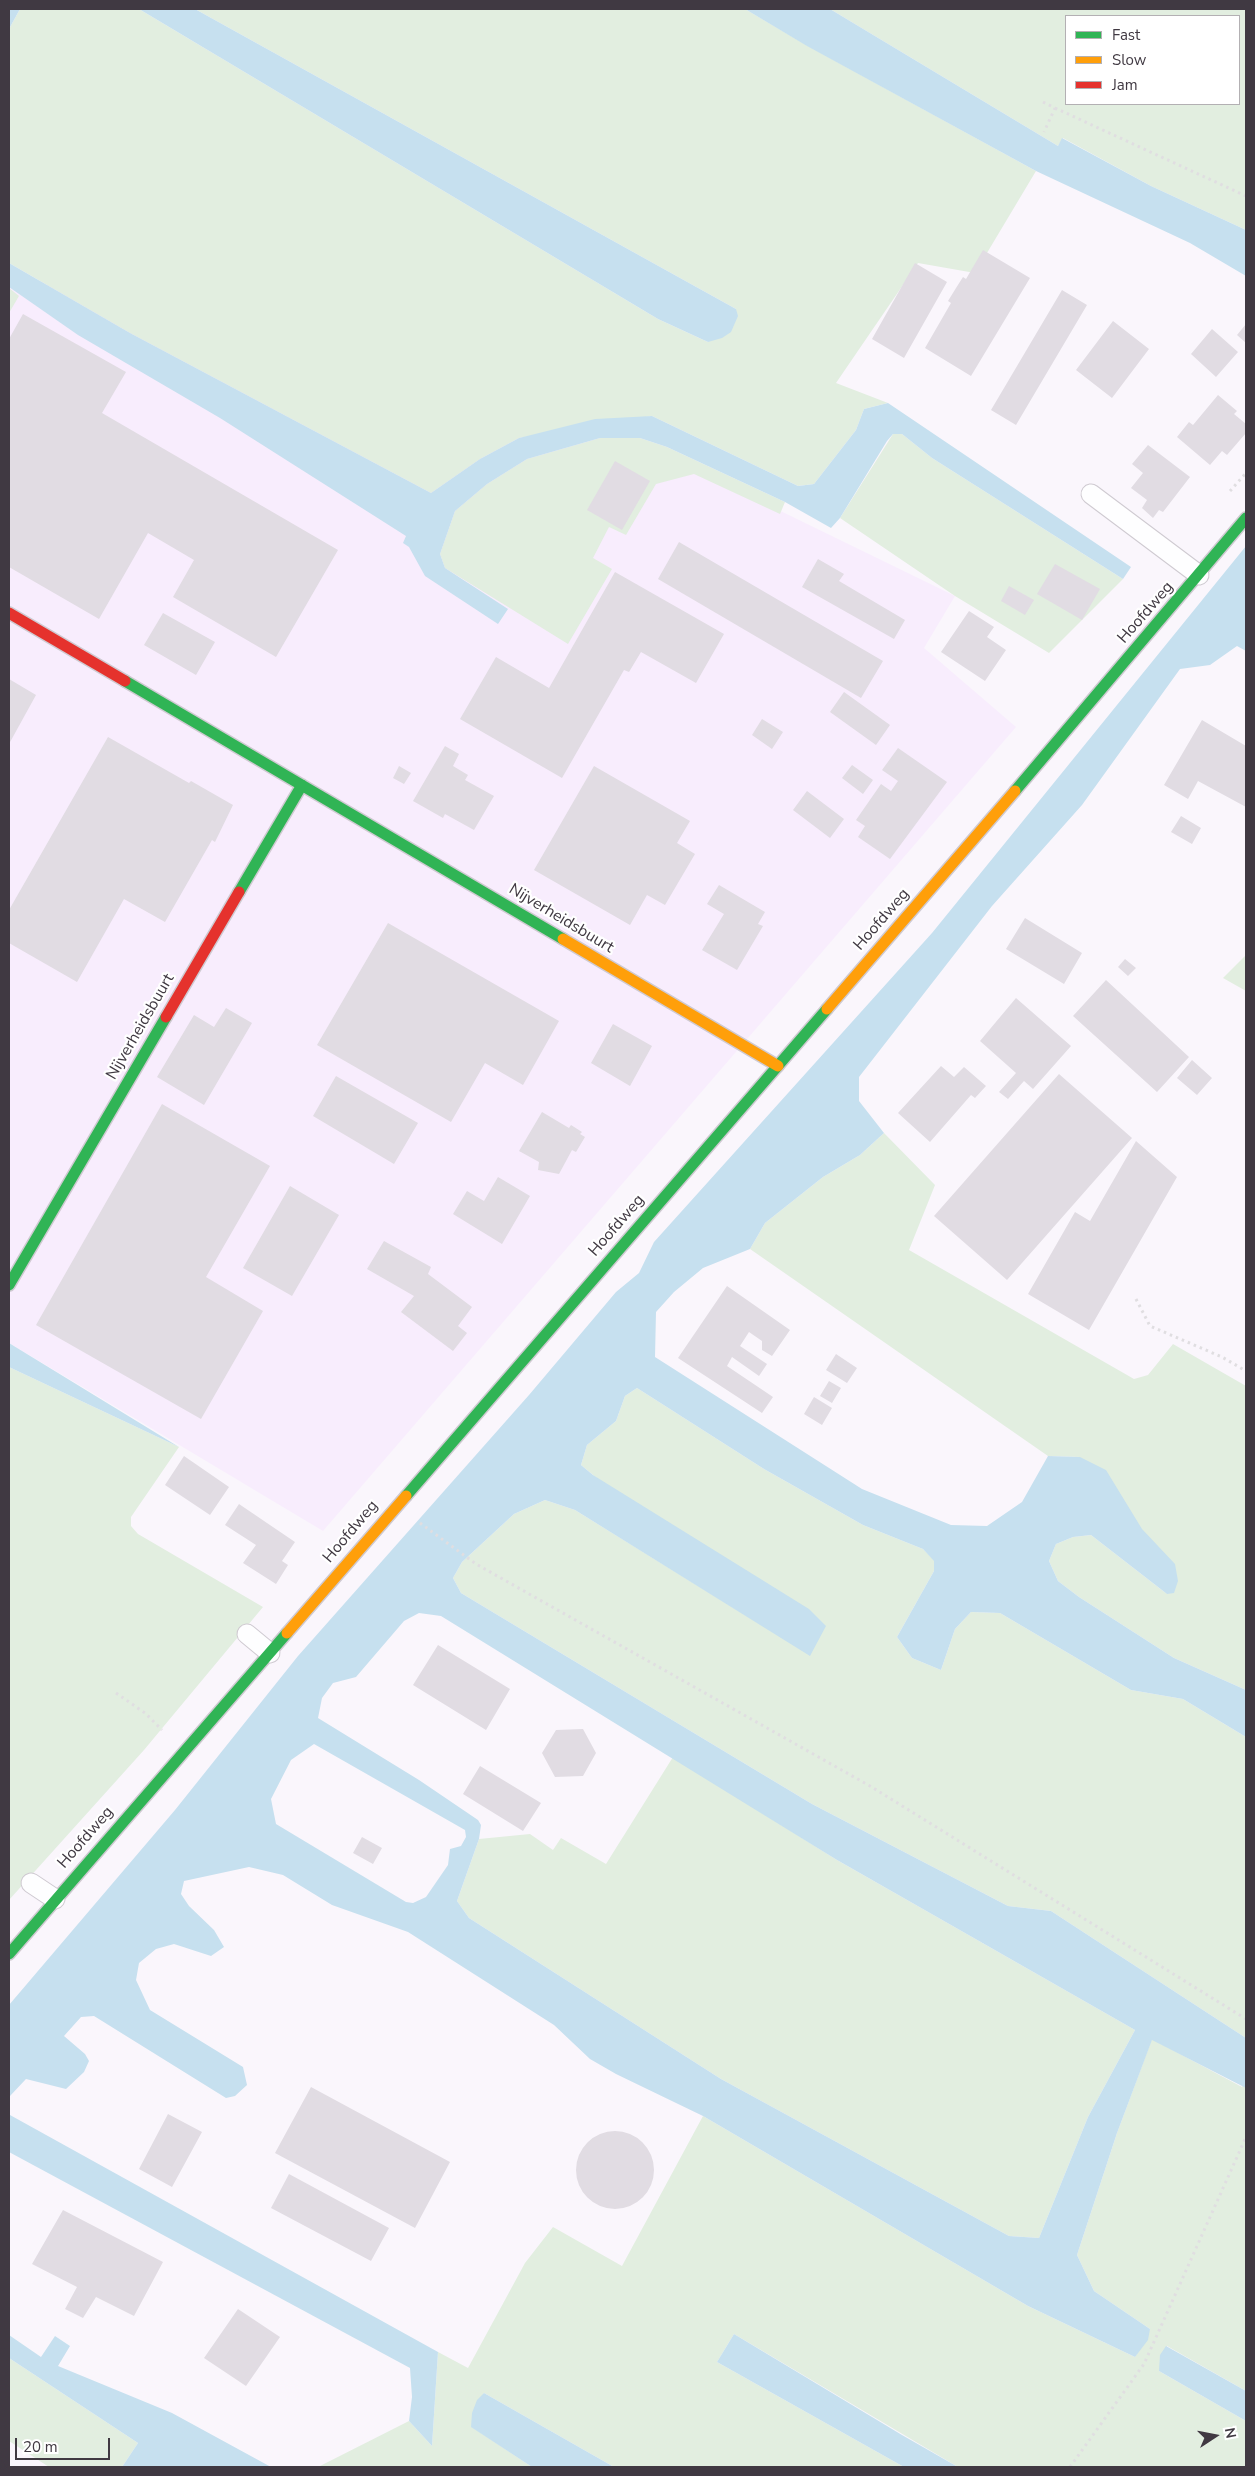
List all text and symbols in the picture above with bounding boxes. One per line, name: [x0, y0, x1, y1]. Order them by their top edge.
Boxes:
legend: [1065, 15, 1240, 105]
text: Fast: [1112, 25, 1140, 45]
text: Slow: [1112, 50, 1146, 70]
text: Jam: [1112, 75, 1138, 95]
street label: Hoofdweg: [1114, 578, 1178, 648]
street label: Nijverheidsbuurt: [505, 880, 617, 958]
street label: Hoofdweg: [850, 885, 914, 955]
street label: Nijverheidsbuurt: [103, 971, 179, 1083]
street label: Hoofdweg: [585, 1191, 649, 1261]
street label: Hoofdweg: [319, 1497, 383, 1567]
street label: Hoofdweg: [54, 1803, 118, 1873]
north arrow: [1190, 2411, 1240, 2461]
text: N: [1220, 2426, 1241, 2440]
scale bar: [18, 2428, 112, 2460]
text: 20 m: [23, 2437, 58, 2457]

